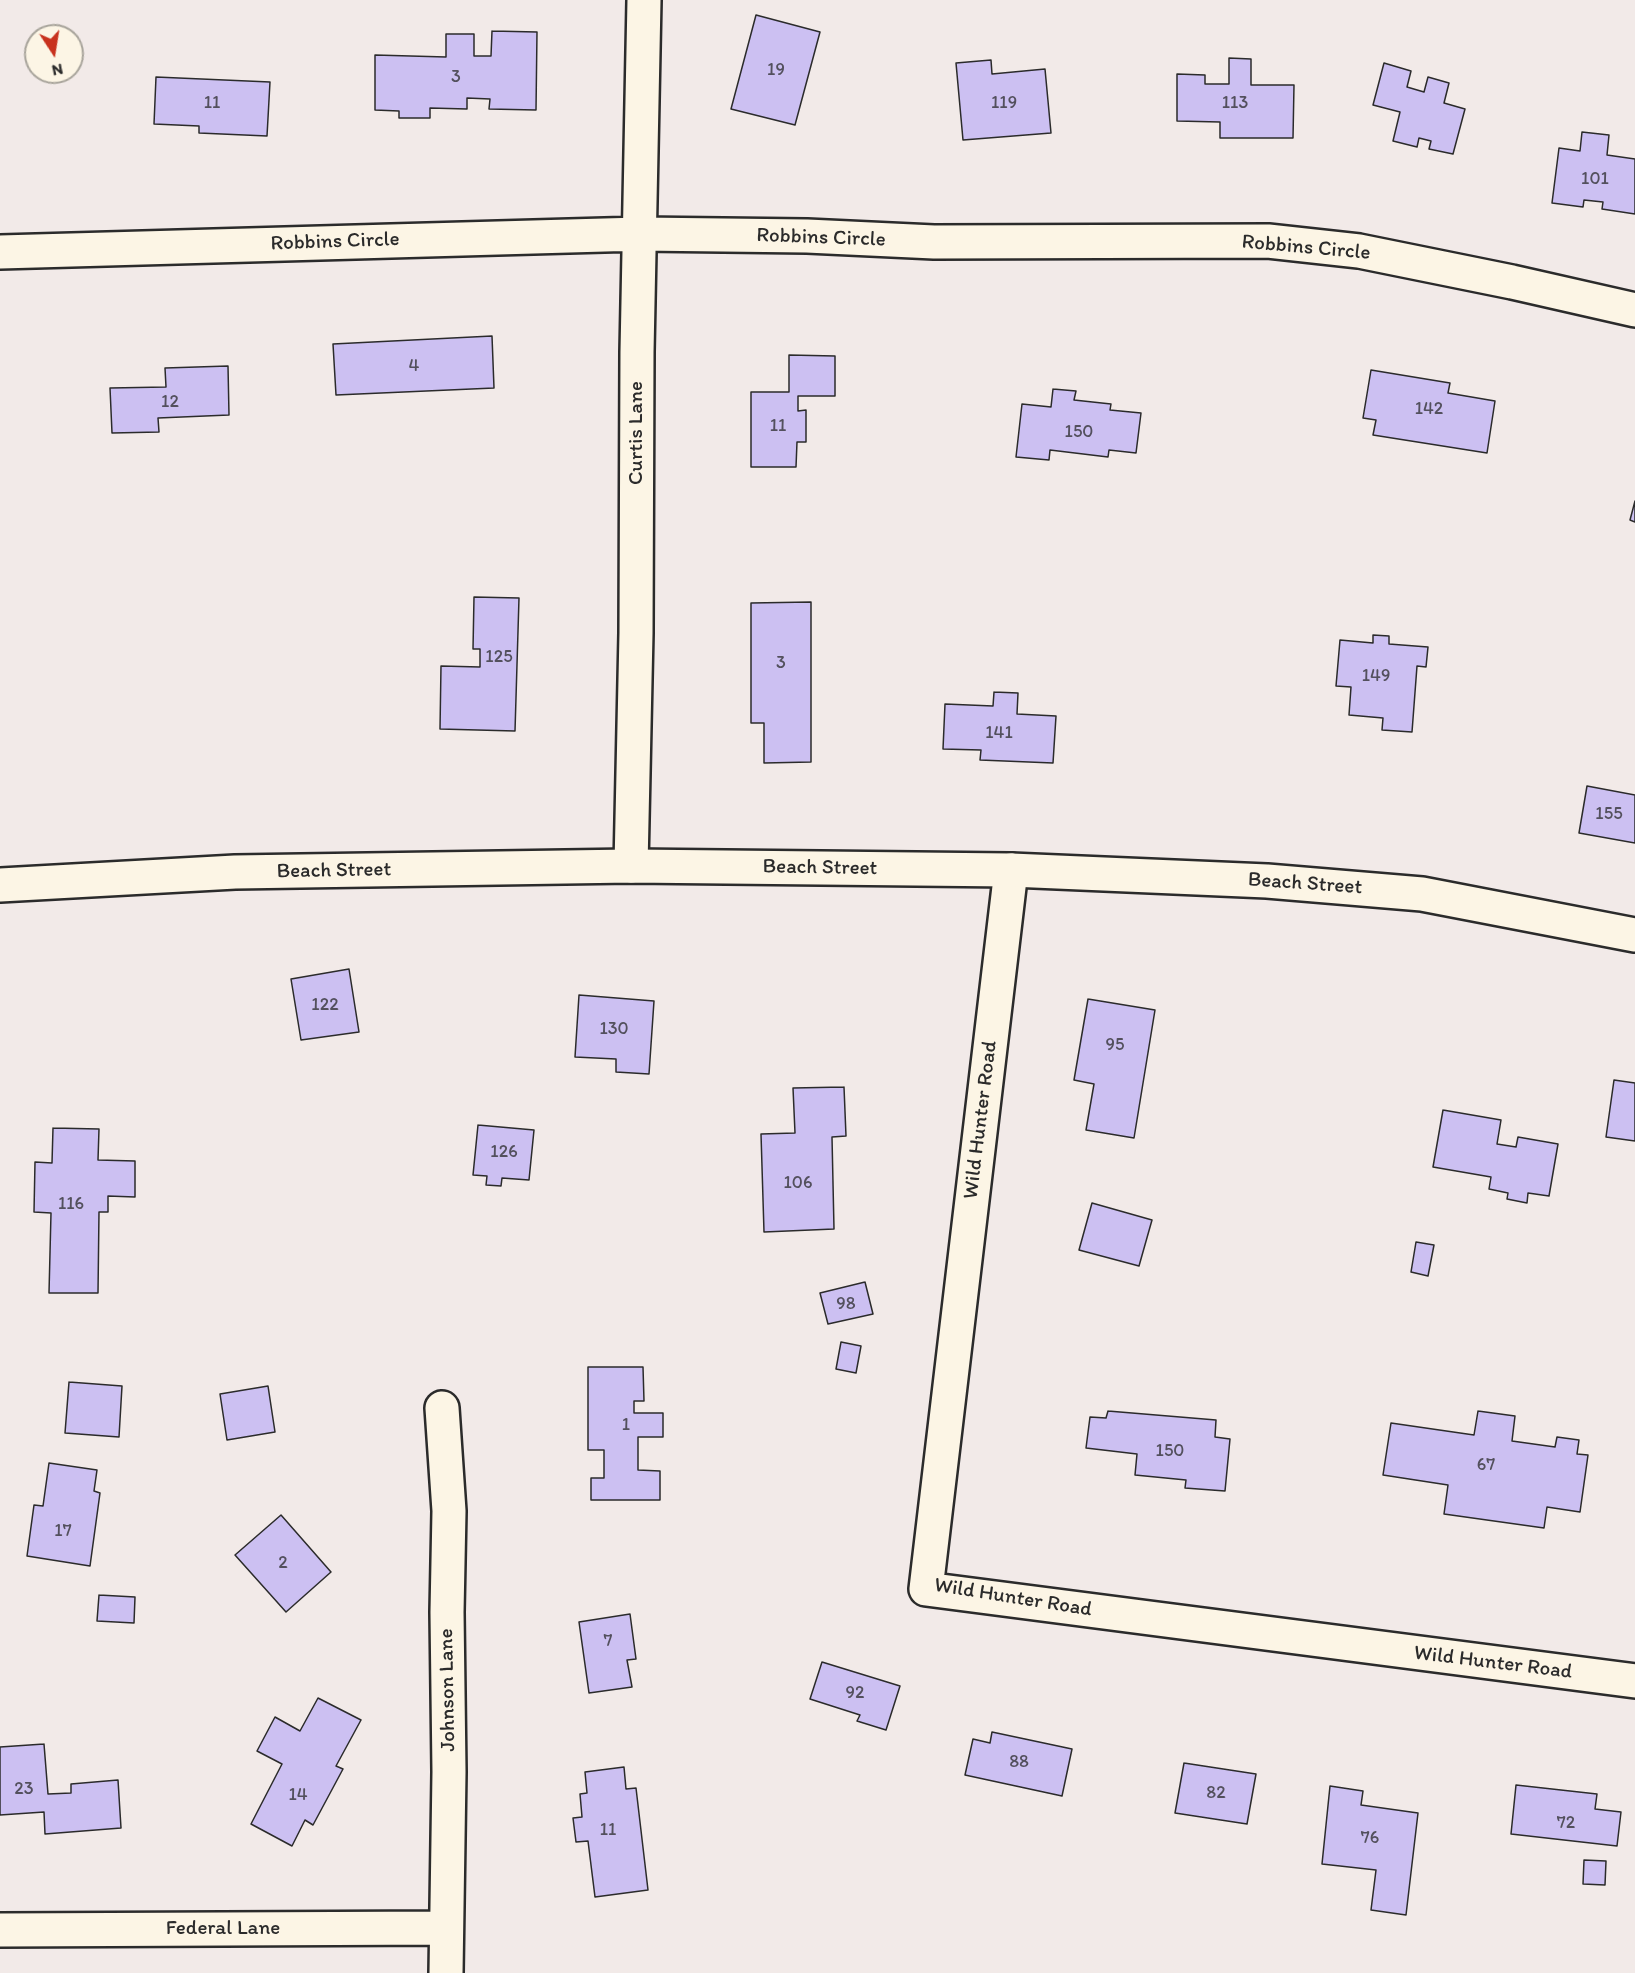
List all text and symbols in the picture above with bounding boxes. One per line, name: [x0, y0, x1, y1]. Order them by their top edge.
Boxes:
north arrow: [24, 24, 84, 84]
house number: 19: [767, 59, 785, 81]
text: N: [50, 60, 65, 81]
house number: 3: [451, 66, 461, 88]
house number: 11: [204, 92, 220, 114]
house number: 119: [991, 92, 1017, 114]
house number: 113: [1222, 92, 1248, 114]
house number: 101: [1581, 168, 1609, 190]
street label: Robbins Circle: [756, 223, 886, 253]
street label: Robbins Circle: [270, 227, 400, 257]
street label: Robbins Circle: [1241, 230, 1371, 266]
house number: 4: [409, 355, 419, 377]
street label: Curtis Lane: [624, 381, 650, 485]
house number: 12: [161, 391, 179, 413]
house number: 142: [1415, 398, 1443, 420]
house number: 11: [770, 415, 786, 437]
house number: 150: [1065, 421, 1093, 443]
house number: 125: [485, 646, 513, 668]
house number: 3: [776, 652, 786, 674]
house number: 149: [1362, 665, 1390, 687]
house number: 141: [985, 722, 1013, 744]
house number: 155: [1595, 803, 1623, 825]
street label: Beach Street: [762, 854, 878, 882]
street label: Beach Street: [276, 857, 392, 885]
street label: Beach Street: [1247, 867, 1363, 901]
house number: 122: [311, 994, 339, 1016]
house number: 130: [599, 1018, 629, 1040]
house number: 95: [1106, 1034, 1124, 1056]
street label: Wild Hunter Road: [959, 1039, 1003, 1201]
house number: 126: [490, 1141, 518, 1163]
house number: 106: [784, 1172, 812, 1194]
house number: 116: [58, 1193, 84, 1215]
house number: 98: [836, 1293, 856, 1315]
house number: 1: [622, 1414, 630, 1436]
house number: 150: [1156, 1440, 1184, 1462]
house number: 67: [1477, 1454, 1495, 1476]
house number: 17: [54, 1520, 72, 1542]
house number: 2: [278, 1552, 288, 1574]
street label: Wild Hunter Road: [932, 1573, 1094, 1623]
street label: Johnson Lane: [434, 1628, 462, 1752]
house number: 7: [604, 1630, 612, 1652]
street label: Wild Hunter Road: [1412, 1641, 1574, 1685]
house number: 92: [846, 1682, 864, 1704]
house number: 88: [1009, 1751, 1029, 1773]
house number: 23: [14, 1778, 34, 1800]
house number: 82: [1206, 1782, 1226, 1804]
house number: 14: [288, 1784, 308, 1806]
house number: 72: [1557, 1812, 1575, 1834]
house number: 11: [600, 1819, 616, 1841]
house number: 76: [1361, 1827, 1379, 1849]
street label: Federal Lane: [166, 1916, 280, 1942]

